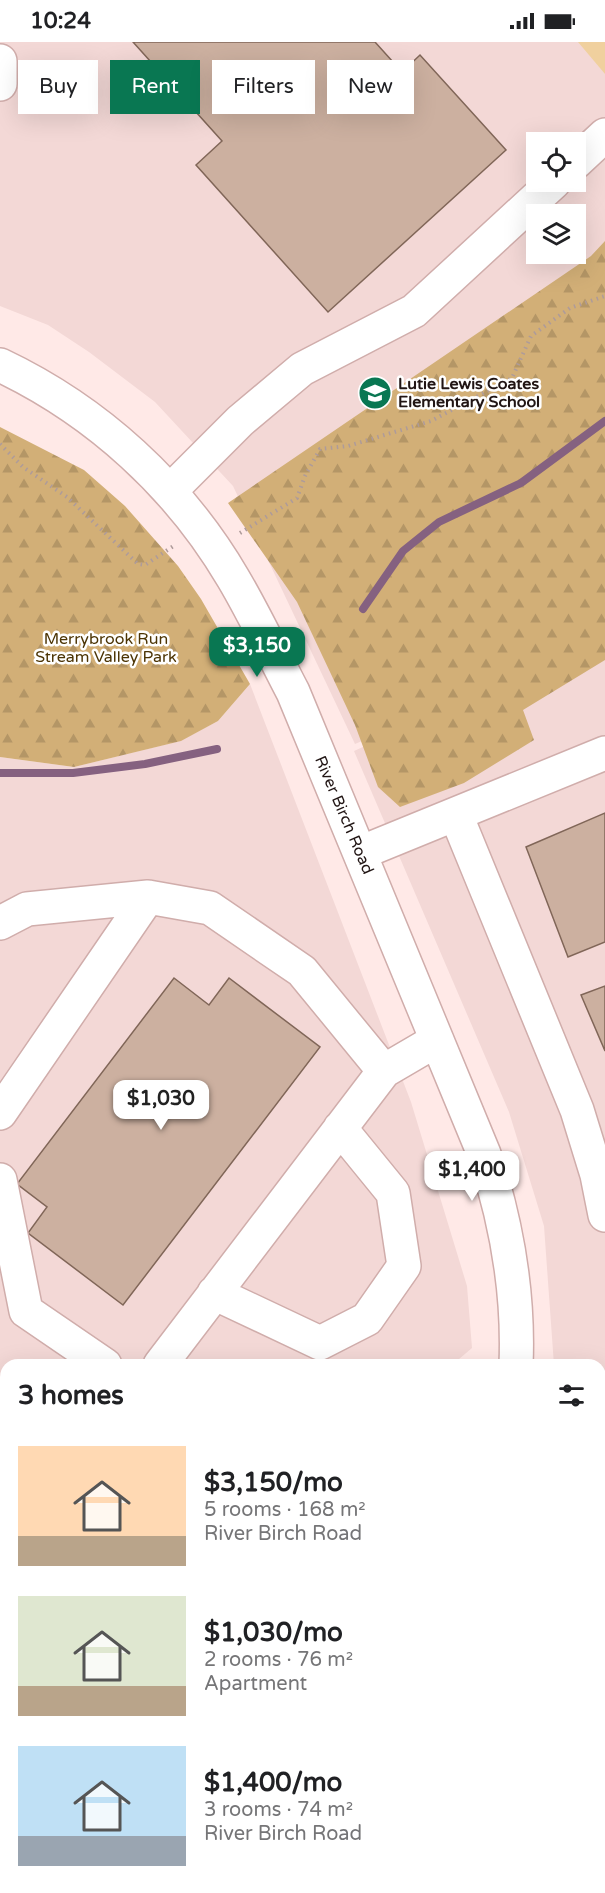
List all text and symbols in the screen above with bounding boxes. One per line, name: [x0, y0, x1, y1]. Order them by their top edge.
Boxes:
text: 10:24: [30, 8, 91, 34]
chip: Buy: [18, 60, 98, 114]
chip: Rent: [110, 60, 200, 114]
chip: Filters: [212, 60, 315, 114]
chip: New: [327, 60, 414, 114]
map controls: [526, 132, 586, 264]
button: locate: [526, 132, 586, 192]
button: layers: [526, 204, 586, 264]
place label: Lutie Lewis Coates Elementary School: [398, 374, 540, 412]
school or university icon: Lutie Lewis Coates Elementary School: [357, 375, 393, 411]
pin: $3,150: [208, 627, 306, 678]
park label: Merrybrook Run Stream Valley Park: [35, 629, 177, 667]
text: $3,150: [223, 634, 291, 658]
street label: River Birch Road: [310, 753, 378, 877]
pin: $1,030: [112, 1080, 210, 1131]
text: $1,030: [127, 1087, 195, 1111]
pin: $1,400: [423, 1151, 521, 1202]
text: $1,400: [438, 1158, 506, 1182]
icon: filters: [555, 1379, 588, 1412]
text: 3 homes: [18, 1380, 124, 1411]
text: $3,150/mo: [204, 1467, 343, 1498]
icon: home: [66, 1470, 138, 1542]
text: 5 rooms · 168 m²: [204, 1498, 366, 1522]
text: River Birch Road: [204, 1522, 362, 1546]
text: $1,030/mo: [204, 1617, 343, 1648]
icon: home: [66, 1620, 138, 1692]
text: 2 rooms · 76 m²: [204, 1648, 353, 1672]
text: Apartment: [204, 1672, 307, 1696]
text: $1,400/mo: [204, 1767, 342, 1798]
icon: home: [66, 1770, 138, 1842]
text: 3 rooms · 74 m²: [204, 1798, 353, 1822]
text: River Birch Road: [204, 1822, 362, 1846]

